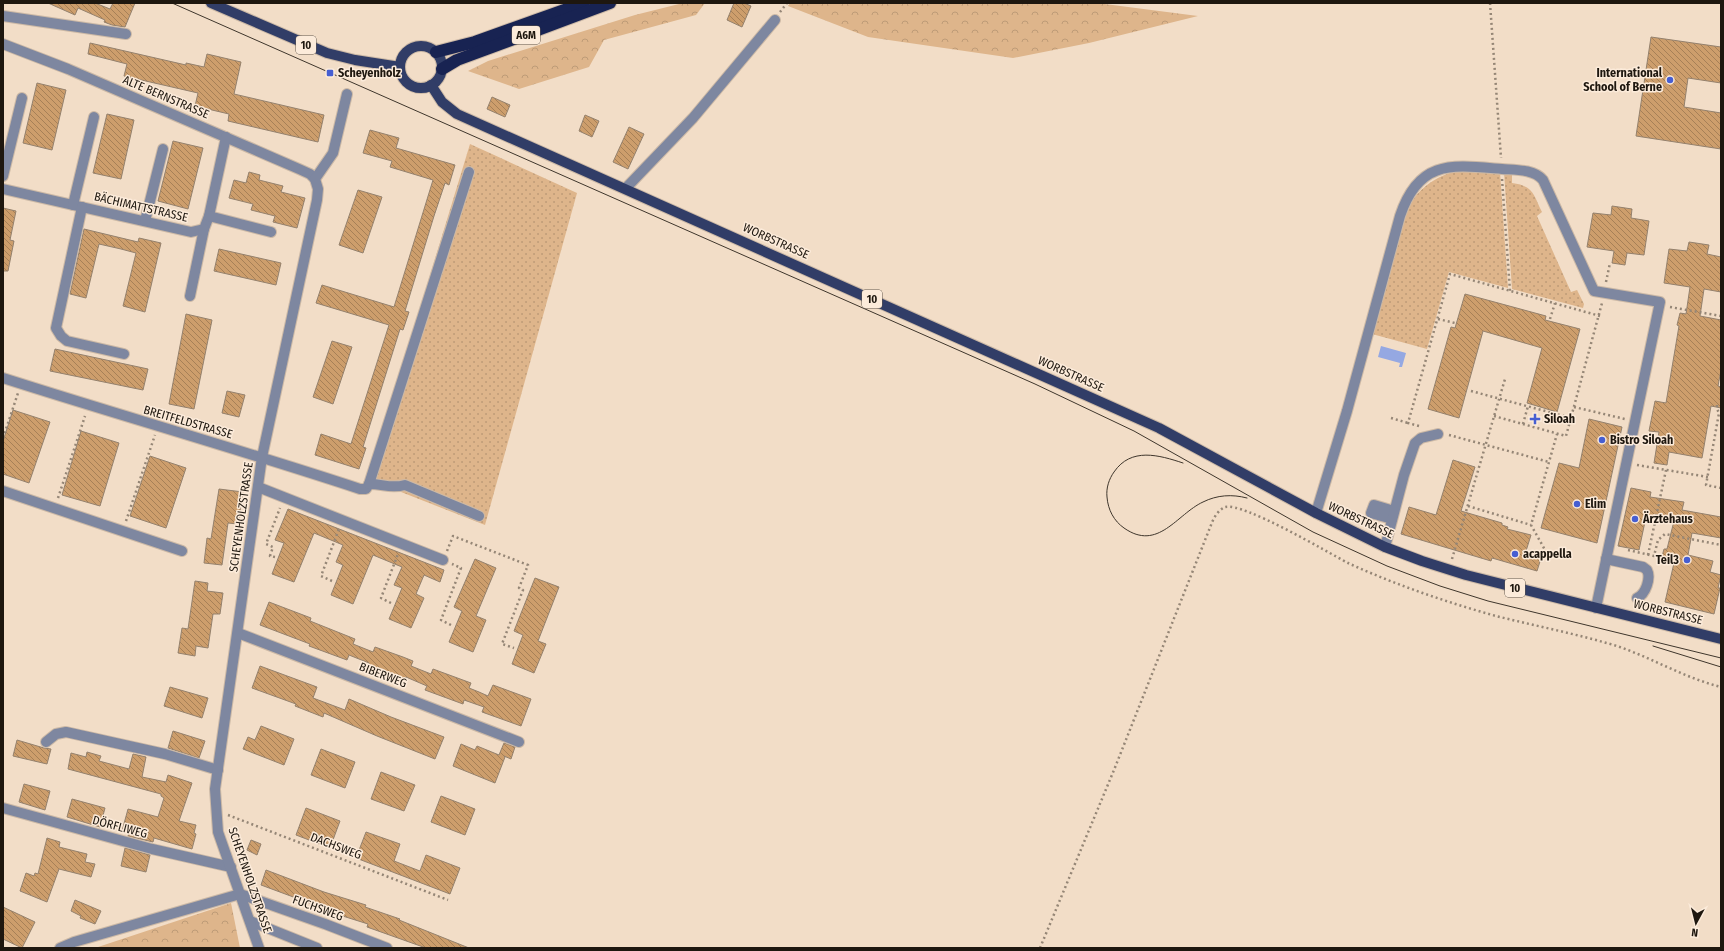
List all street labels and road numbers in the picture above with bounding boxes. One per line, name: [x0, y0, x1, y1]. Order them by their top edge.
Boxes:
road number: A6M: [512, 26, 540, 44]
road number: 10: [296, 36, 316, 54]
street label: ALTE BERNSTRASSE: [121, 73, 211, 122]
street label: BÄCHIMATTSTRASSE: [93, 188, 190, 225]
street label: WORBSTRASSE: [741, 220, 812, 262]
road number: 10: [862, 290, 882, 308]
street label: WORBSTRASSE: [1036, 353, 1107, 395]
street label: BREITFELDSTRASSE: [142, 403, 235, 442]
street label: SCHEYENHOLZSTRASSE: [226, 461, 256, 573]
street label: WORBSTRASSE: [1326, 499, 1396, 541]
road number: 10: [1505, 579, 1525, 597]
street label: WORBSTRASSE: [1632, 597, 1704, 627]
street label: BIBERWEG: [357, 660, 409, 690]
street label: DÖRFLIWEG: [91, 811, 150, 841]
street label: SCHEYENHOLZSTRASSE: [225, 825, 275, 935]
street label: DACHSWEG: [308, 830, 364, 862]
street label: FUCHSWEG: [291, 892, 345, 924]

